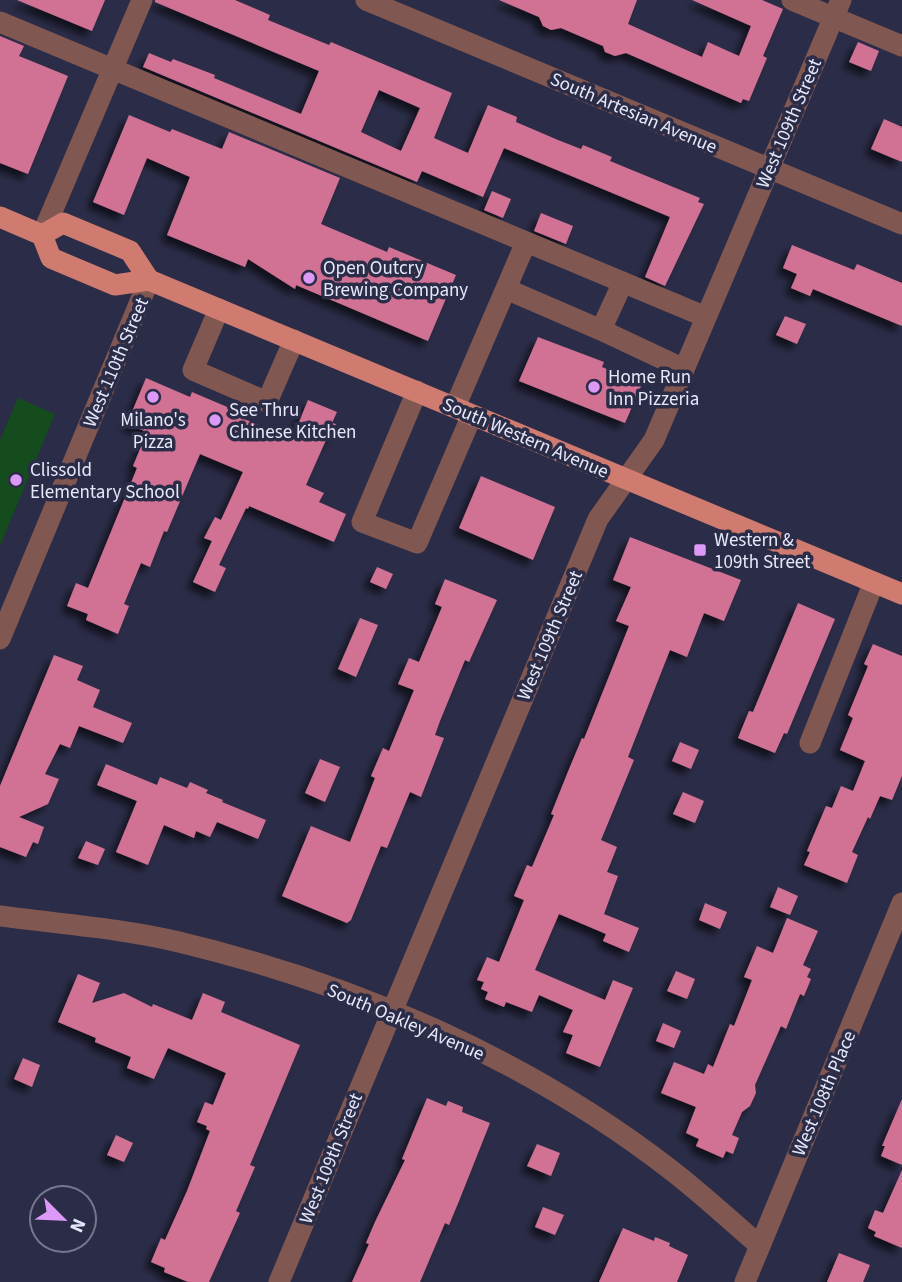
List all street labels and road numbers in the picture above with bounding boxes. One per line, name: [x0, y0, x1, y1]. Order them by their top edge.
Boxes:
street label: West 109th Street: [750, 54, 829, 193]
street label: South Artesian Avenue: [546, 66, 721, 161]
street label: West 110th Street: [77, 293, 156, 432]
street label: South Western Avenue: [438, 391, 613, 486]
street label: West 109th Street: [511, 566, 590, 705]
street label: South Oakley Avenue: [323, 977, 488, 1068]
street label: West 108th Place: [786, 1027, 863, 1160]
street label: West 109th Street: [293, 1089, 370, 1228]

